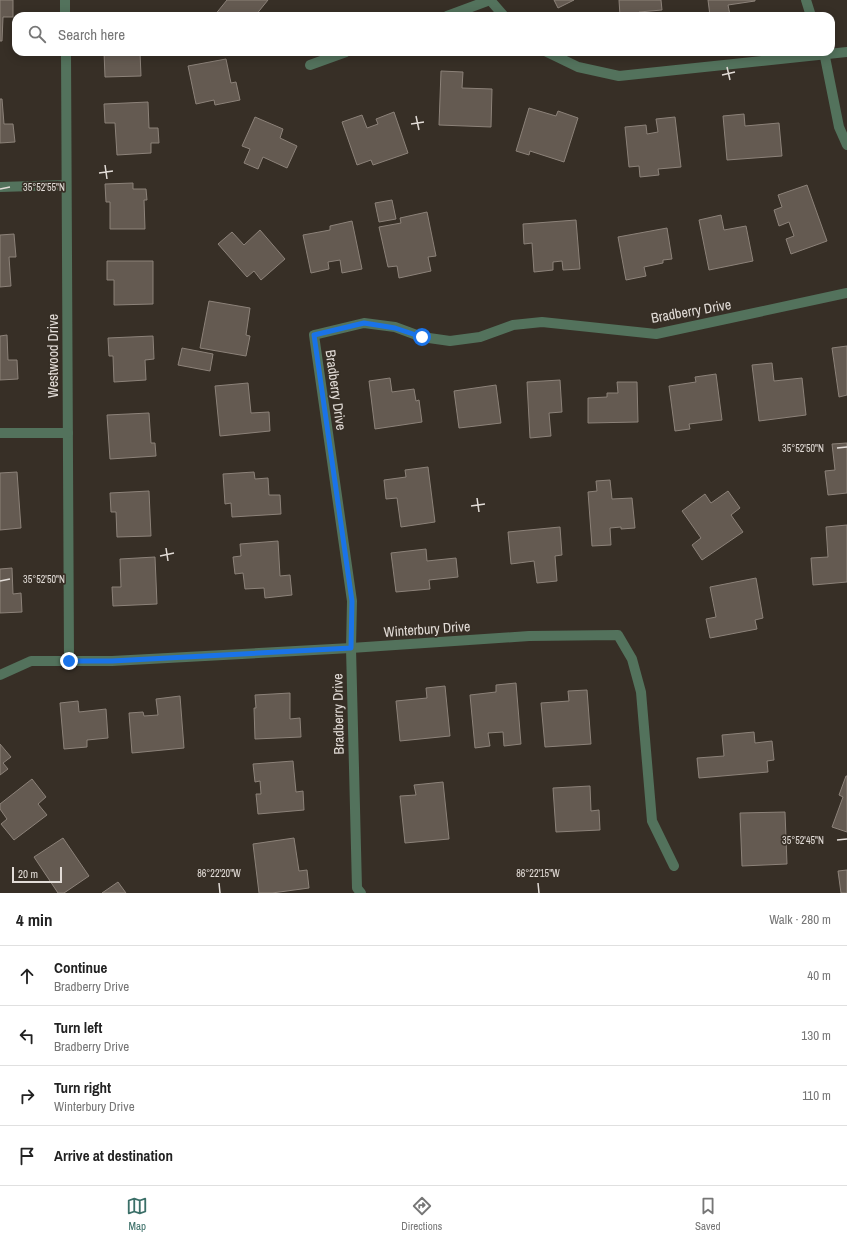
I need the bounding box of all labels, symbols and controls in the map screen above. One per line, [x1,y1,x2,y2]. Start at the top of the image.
search box [12,12,835,56]
icon: search [26,23,48,45]
text: Search here [58,24,125,45]
text: 35°52'55"N [23,181,65,194]
street label: Bradberry Drive [650,295,732,327]
street label: Westwood Drive [44,314,62,398]
route start [413,328,431,346]
street label: Bradberry Drive [321,349,351,431]
text: 35°52'50"N [782,442,824,455]
text: 35°52'50"N [23,573,65,586]
street label: Winterbury Drive [383,617,471,641]
route end [60,652,78,670]
street label: Bradberry Drive [328,673,348,755]
text: 35°52'45"N [782,834,824,847]
scale bar [12,865,62,884]
text: 20 m [18,867,38,881]
text: 86°22'20"W [197,867,241,880]
text: 86°22'15"W [516,867,560,880]
text: 4 min [16,908,52,931]
text: Walk · 280 m [769,911,831,928]
text: Continue [54,957,107,978]
icon: ahead [16,965,38,987]
text: 40 m [807,967,831,984]
text: Bradberry Drive [54,978,129,995]
text: Turn left [54,1017,102,1038]
icon: left [16,1025,38,1047]
text: 130 m [801,1027,831,1044]
text: Bradberry Drive [54,1038,129,1055]
text: Turn right [54,1077,111,1098]
icon: right [16,1085,38,1107]
text: 110 m [802,1087,831,1104]
text: Winterbury Drive [54,1098,135,1115]
icon: arrive [16,1145,38,1167]
text: Arrive at destination [54,1145,173,1166]
tab: Map [126,1195,148,1233]
tab: Directions [401,1195,442,1233]
tab: Saved [695,1195,721,1233]

